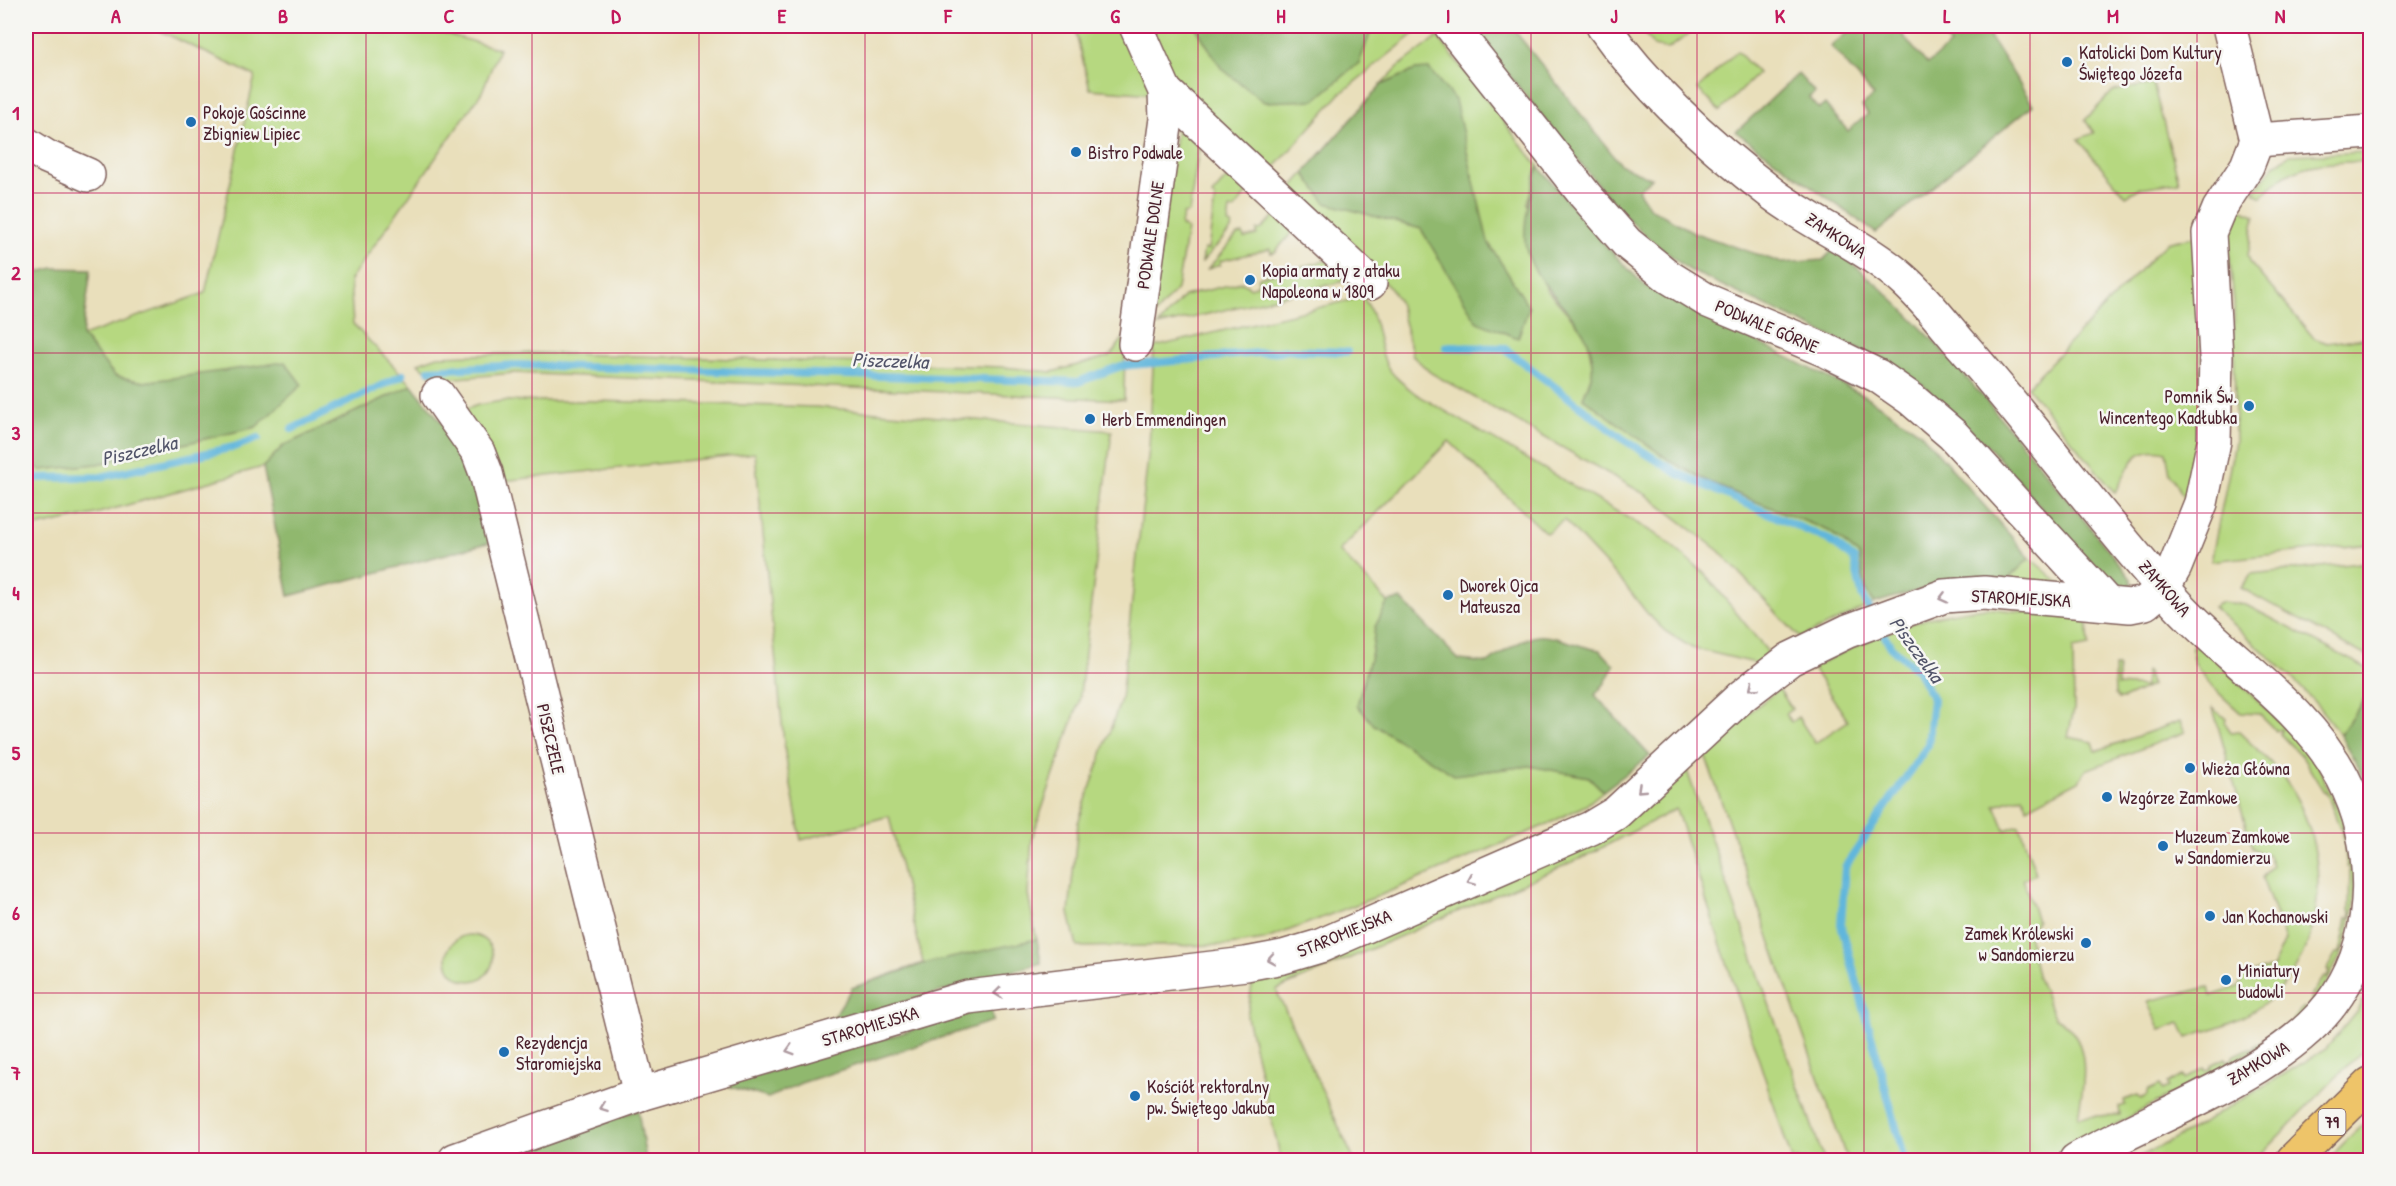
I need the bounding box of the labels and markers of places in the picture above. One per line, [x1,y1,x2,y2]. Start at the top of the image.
place label: Katolicki Dom Kultury Świętego Józefa [2079,40,2222,86]
marker: Katolicki Dom Kultury Świętego Józefa [2060,55,2074,69]
place label: Pokoje Gościnne Zbigniew Lipiec [203,100,306,146]
marker: Pokoje Gościnne Zbigniew Lipiec [184,115,198,129]
place label: Bistro Podwale [1088,140,1183,165]
marker: Bistro Podwale [1069,145,1083,159]
place label: Kopia armaty z ataku Napoleona w 1809 [1262,258,1400,304]
marker: Kopia armaty z ataku Napoleona w 1809 [1243,273,1257,287]
place label: Pomnik Św. Wincentego Kadłubka [2099,384,2237,430]
marker: Pomnik Św. Wincentego Kadłubka [2242,399,2256,413]
place label: Herb Emmendingen [1102,407,1226,432]
marker: Herb Emmendingen [1083,412,1097,426]
place label: Dworek Ojca Mateusza [1460,573,1538,619]
marker: Dworek Ojca Mateusza [1441,588,1455,602]
place label: Wieża Główna [2202,756,2289,781]
marker: Wieża Główna [2183,761,2197,775]
place label: Wzgórze Zamkowe [2119,785,2238,810]
marker: Wzgórze Zamkowe [2100,790,2114,804]
place label: Muzeum Zamkowe w Sandomierzu [2175,824,2290,870]
marker: Muzeum Zamkowe w Sandomierzu [2156,839,2170,853]
place label: Jan Kochanowski [2222,904,2328,929]
marker: Jan Kochanowski [2203,909,2217,923]
place label: Zamek Królewski w Sandomierzu [1964,921,2074,967]
marker: Zamek Królewski w Sandomierzu [2079,936,2093,950]
place label: Miniatury budowli [2238,958,2300,1004]
marker: Miniatury budowli [2219,973,2233,987]
place label: Rezydencja Staromiejska [516,1030,601,1076]
marker: Rezydencja Staromiejska [497,1045,511,1059]
place label: Kościół rektoralny pw. Świętego Jakuba [1147,1074,1274,1120]
marker: Kościół rektoralny pw. Świętego Jakuba [1128,1089,1142,1103]

